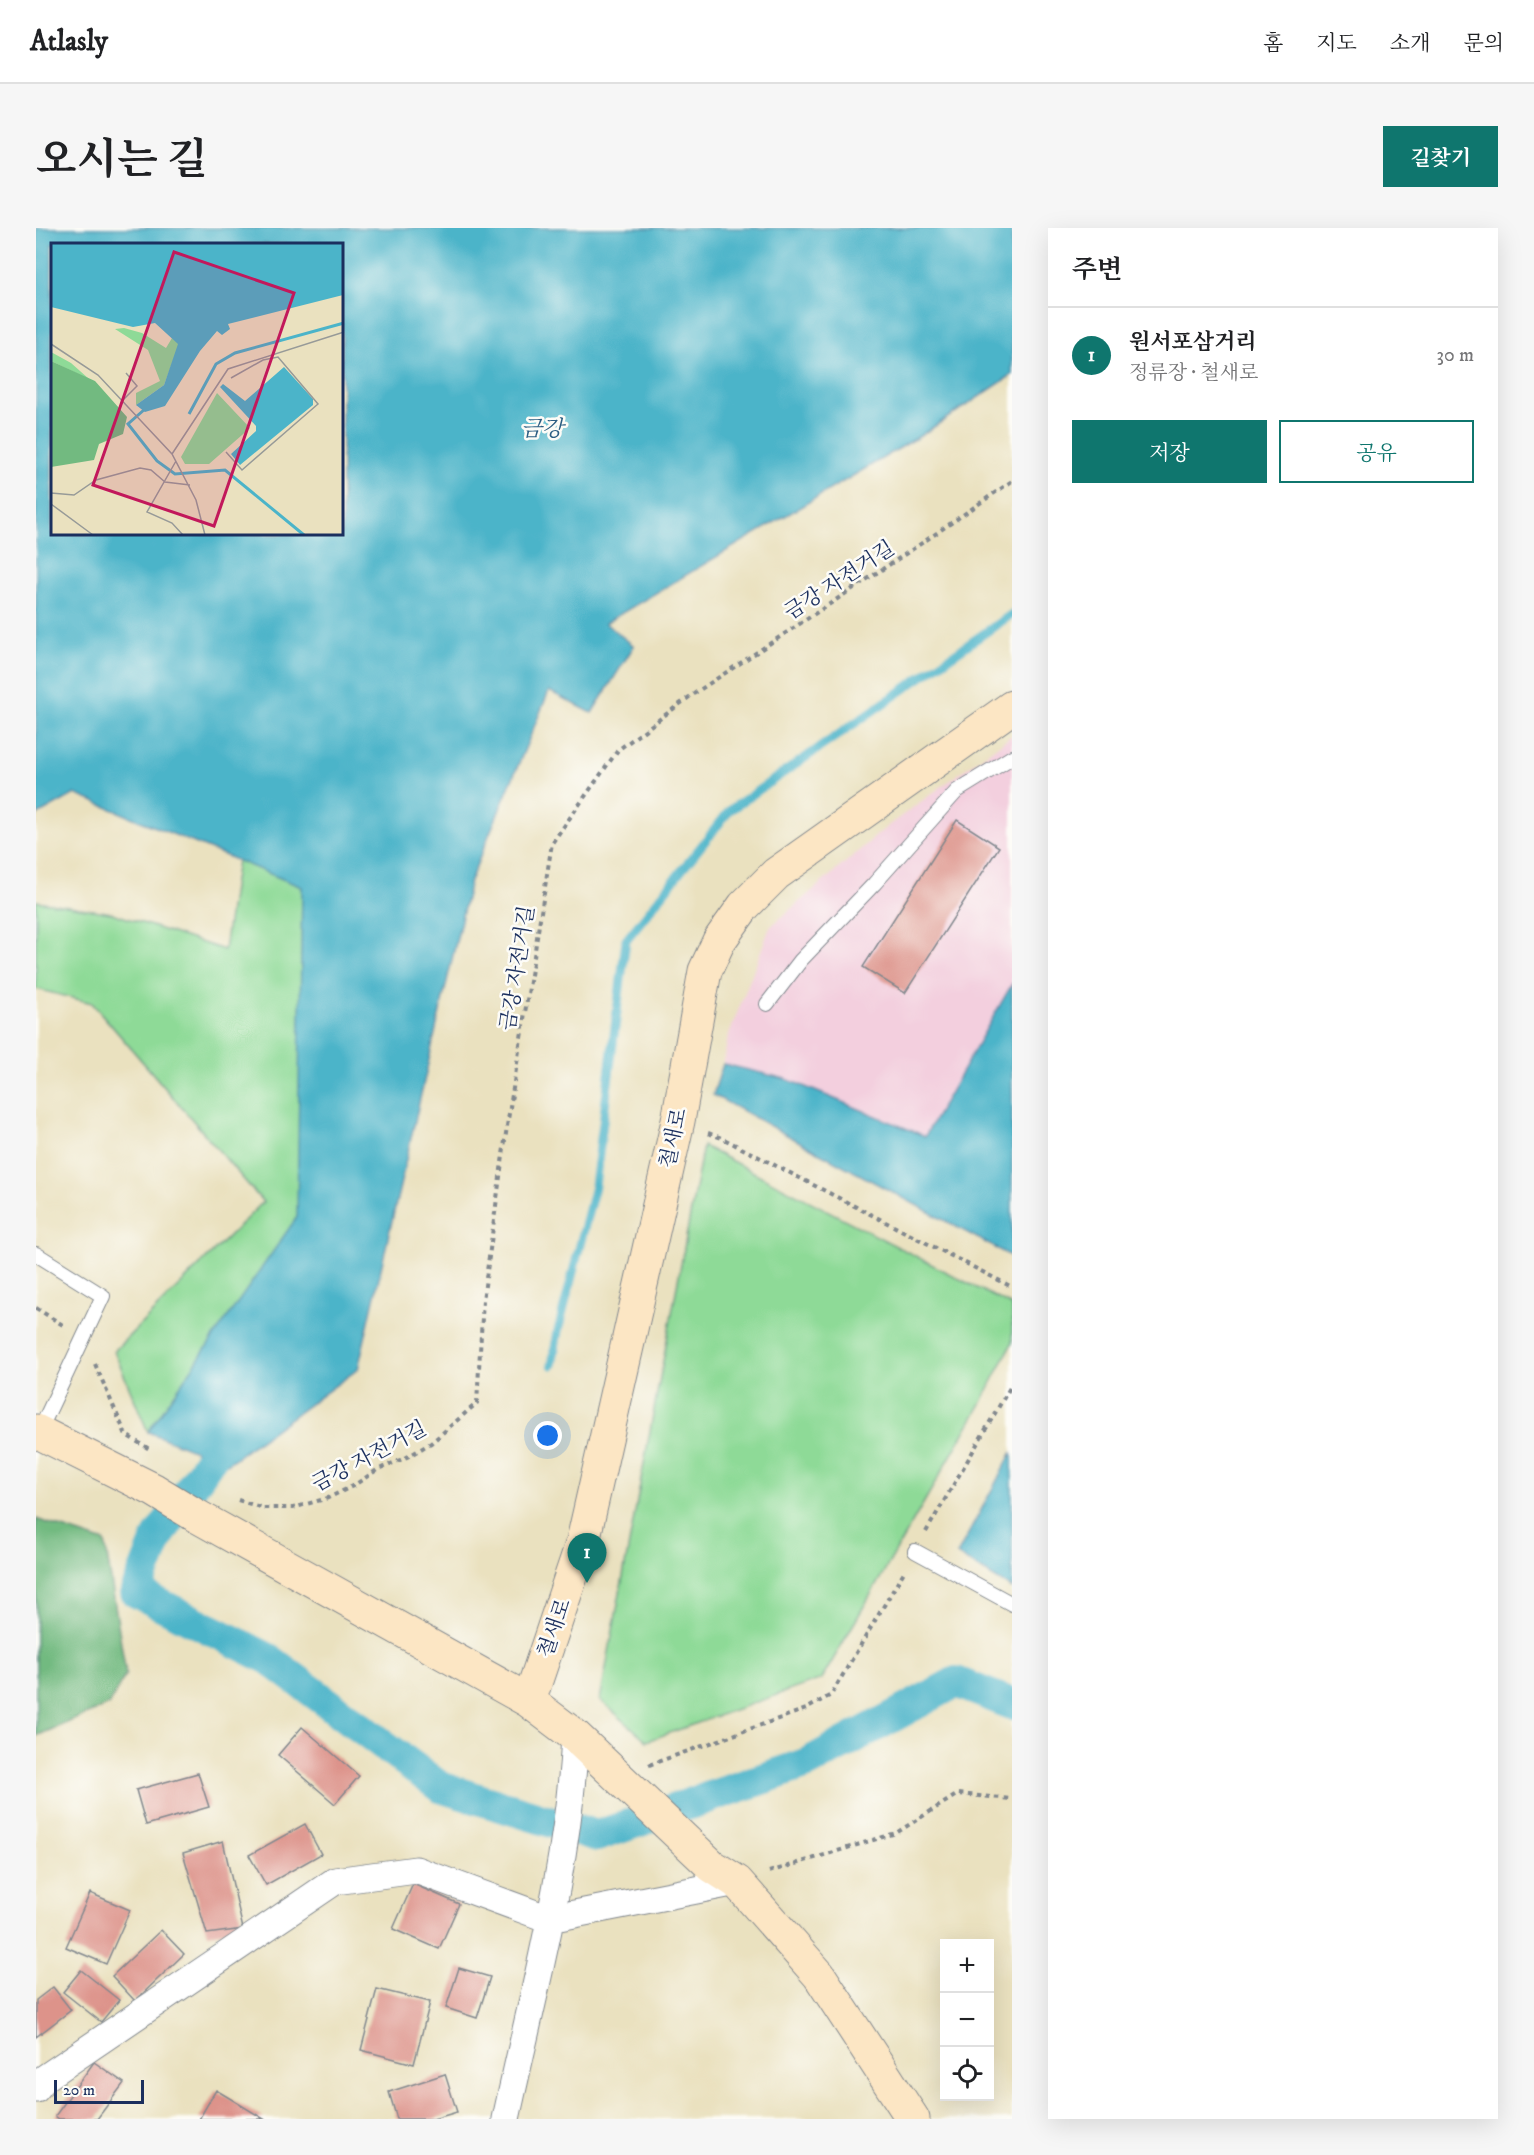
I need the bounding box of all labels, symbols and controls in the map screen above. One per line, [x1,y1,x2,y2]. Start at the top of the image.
text: Atlasly [30,24,108,59]
text: 홈 [1263,31,1283,57]
text: 지도 [1316,31,1357,57]
text: 소개 [1390,31,1430,57]
text: 문의 [1463,31,1504,57]
button: 길찾기 [1383,126,1498,187]
text: 오시는 길 [36,135,207,187]
inset map [51,243,344,536]
text: 주변 [1072,254,1122,287]
text: 원서포삼거리 [1129,329,1257,356]
text: 1 [1088,343,1095,368]
text: 30 m [1436,343,1474,368]
text: 정류장 · 철새로 [1129,361,1258,386]
water label: 금강 [521,416,567,443]
button: 저장 [1072,420,1267,483]
button: 공유 [1279,420,1474,483]
street label: 금강 자전거길 [780,536,900,626]
street label: 금강 자전거길 [495,904,541,1033]
street label: 철새로 [655,1106,693,1171]
street label: 금강 자전거길 [308,1416,431,1498]
your location [533,1421,562,1450]
pin: 1 [568,1534,606,1583]
street label: 철새로 [533,1595,577,1661]
map controls [940,1939,994,2101]
button: + [940,1939,994,1993]
button: − [940,1993,994,2047]
button: locate [940,2047,994,2101]
scale bar [54,2077,144,2104]
text: 20 m [63,2080,95,2100]

